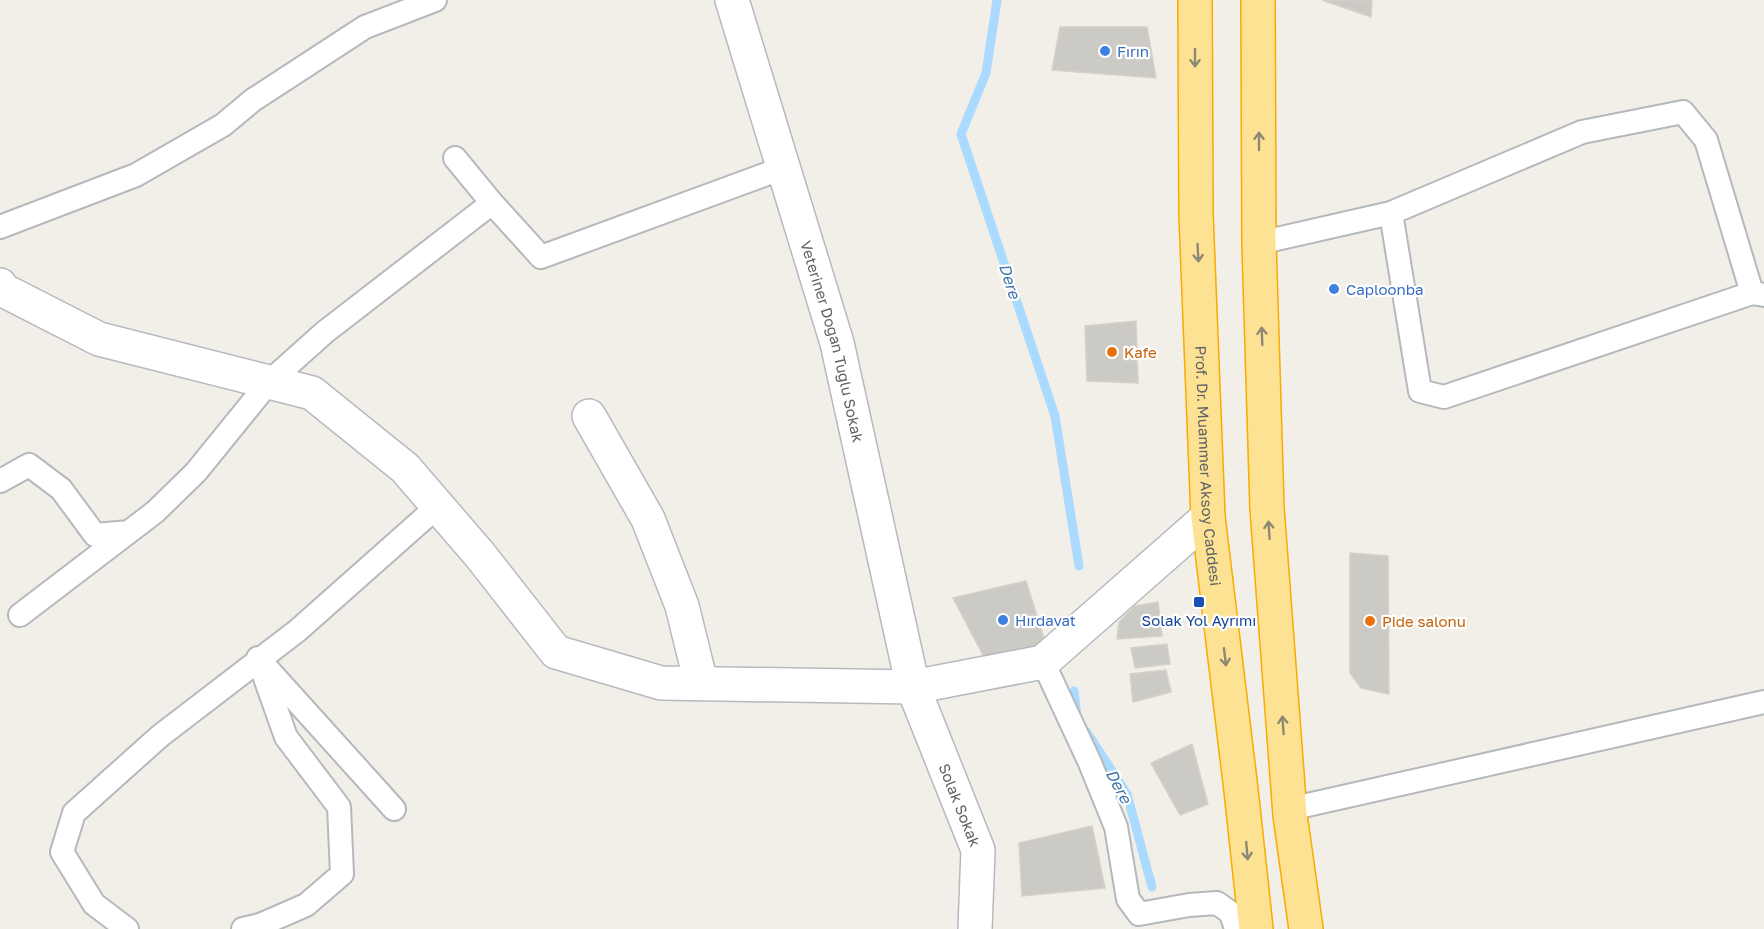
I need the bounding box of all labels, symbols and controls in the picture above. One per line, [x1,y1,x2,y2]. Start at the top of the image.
place label: Fırın [1117,42,1149,60]
marker: Fırın [1098,44,1112,58]
one-way arrow [1189,48,1201,68]
one-way arrow [1253,131,1265,151]
street label: Veteriner Doğan Tuğlu Sokak [797,238,868,444]
one-way arrow [1192,243,1203,263]
water label: Dere [995,261,1026,303]
place label: Caploonba [1346,280,1423,298]
marker: Caploonba [1327,282,1341,296]
one-way arrow [1256,326,1268,346]
place label: Kafe [1124,343,1157,361]
marker: Kafe [1105,345,1119,359]
street label: Prof. Dr. Muammer Aksoy Caddesi [1192,345,1225,587]
one-way arrow [1263,521,1274,541]
marker: Solak Yol Ayrımı [1192,595,1206,609]
place label: Hırdavat [1015,611,1076,629]
place label: Solak Yol Ayrımı [1142,611,1256,629]
place label: Pide salonu [1382,612,1466,630]
marker: Hırdavat [996,613,1010,627]
marker: Pide salonu [1363,614,1377,628]
one-way arrow [1220,647,1231,667]
one-way arrow [1277,715,1288,735]
street label: Solak Sokak [935,761,985,850]
water label: Dere [1102,765,1137,808]
one-way arrow [1242,840,1253,860]

